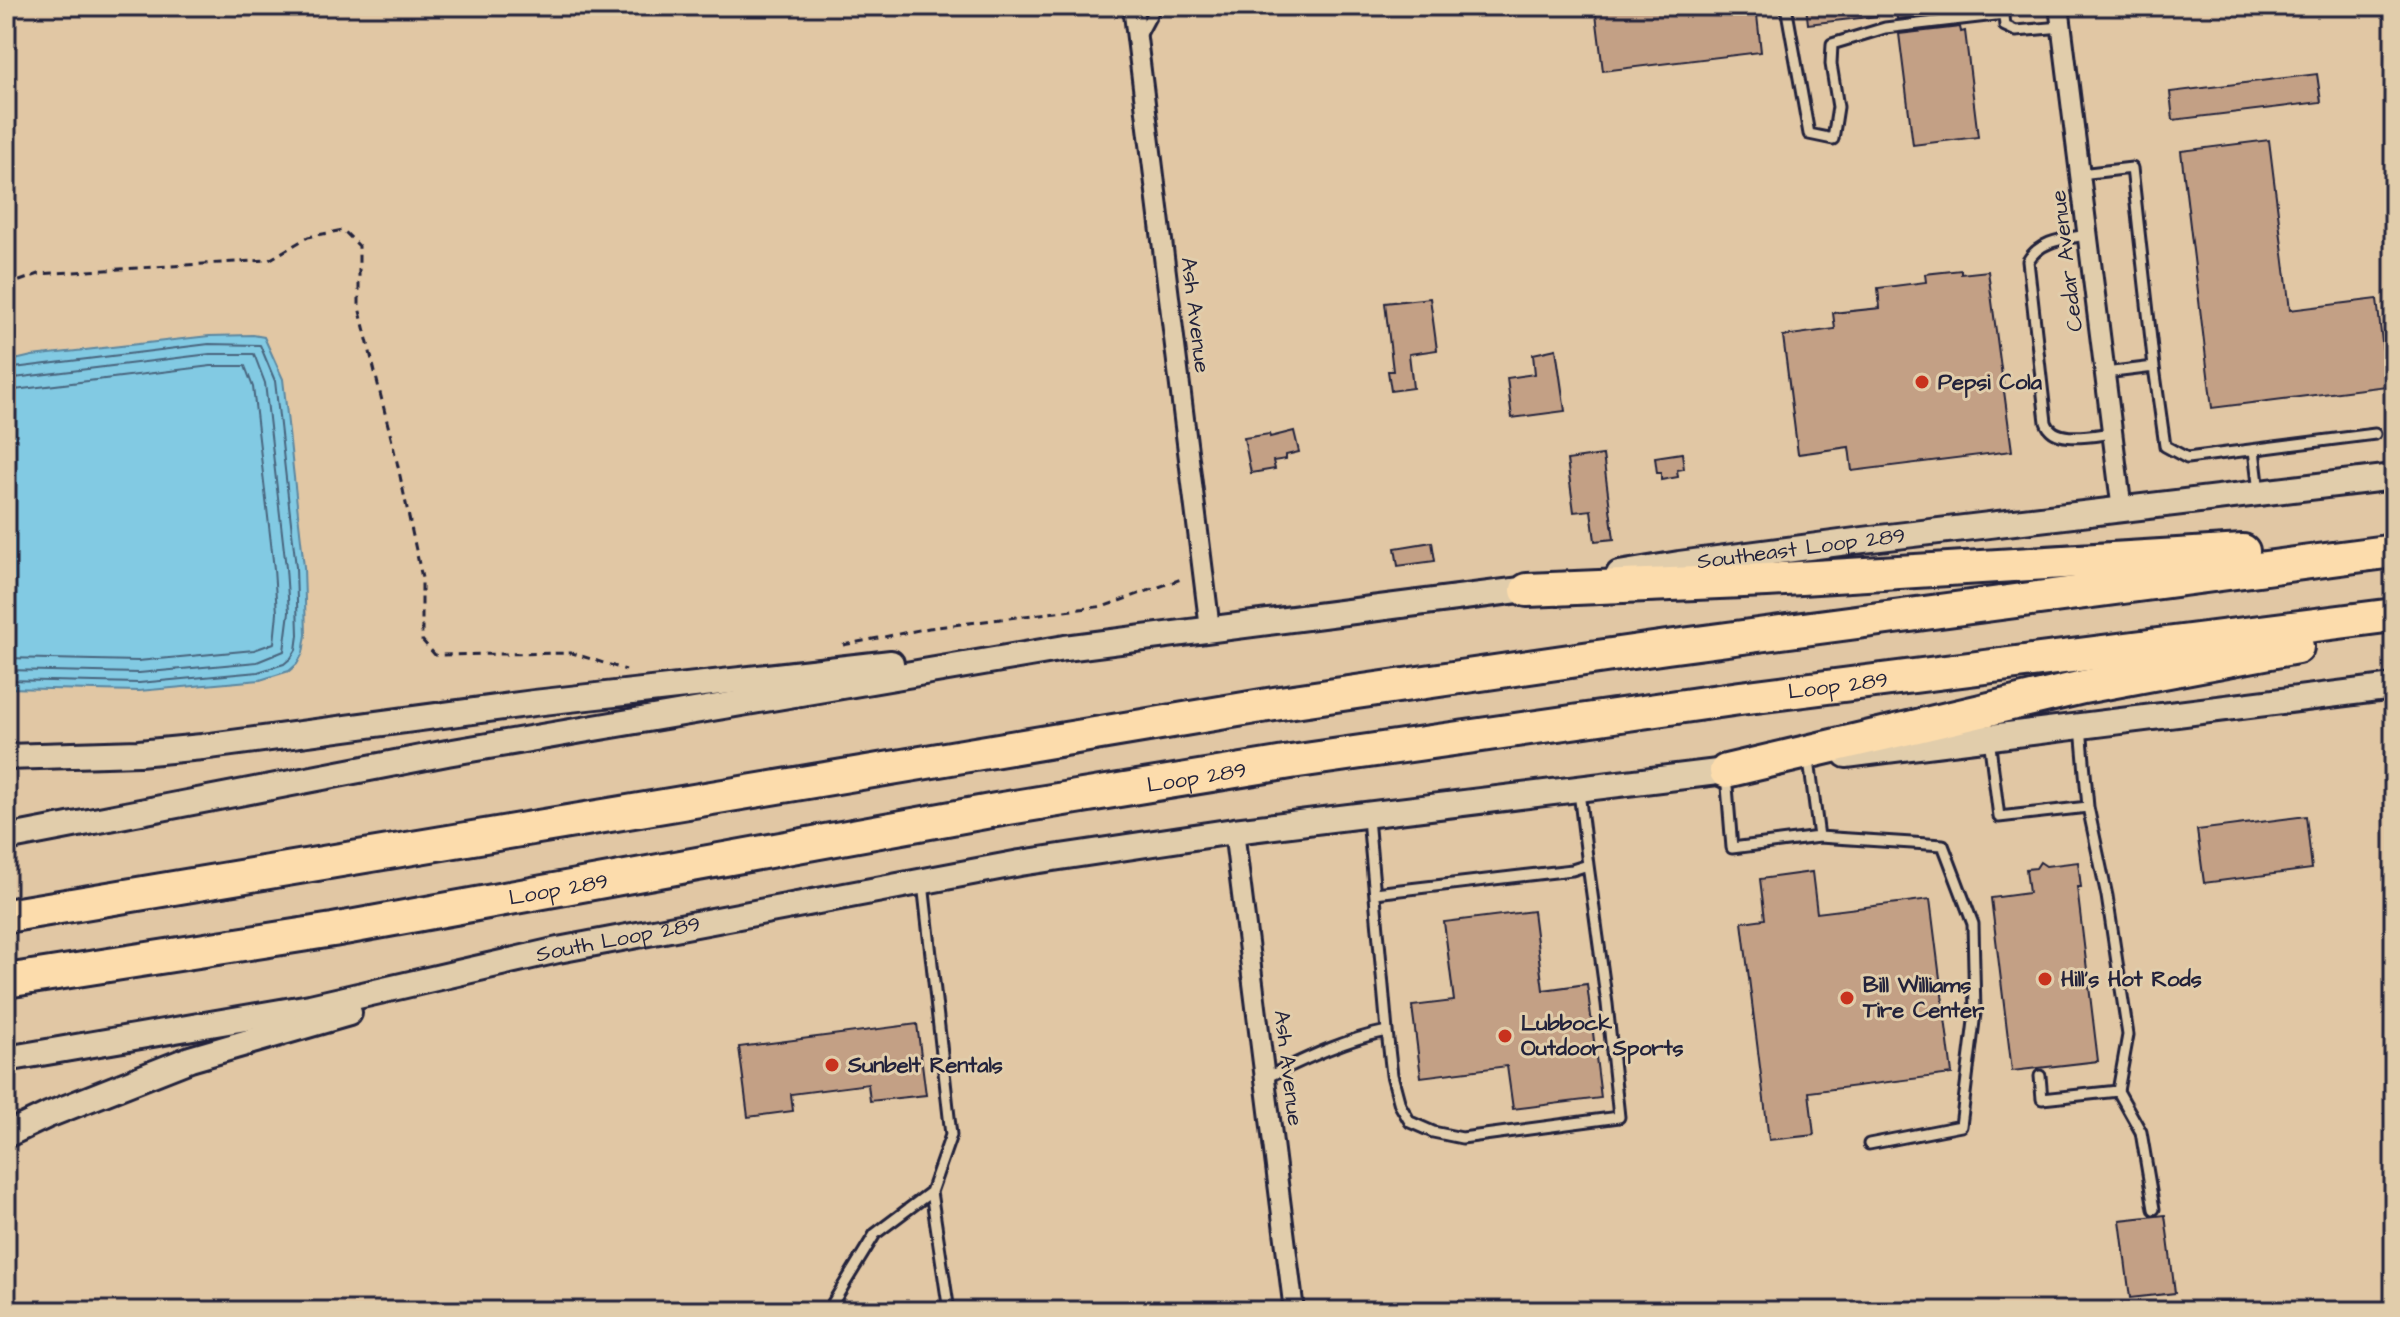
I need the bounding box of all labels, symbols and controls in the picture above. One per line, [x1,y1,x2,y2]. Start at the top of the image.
street label: Cedar Avenue [2043,188,2091,334]
street label: Ash Avenue [1173,255,1217,375]
place label: Pepsi Cola [1938,367,2043,398]
marker: Pepsi Cola [1913,373,1931,391]
street label: Southeast Loop 289 [1695,520,1907,577]
street label: Loop 289 [1786,664,1890,707]
street label: Loop 289 [1145,754,1249,801]
street label: Loop 289 [506,865,611,913]
street label: South Loop 289 [533,908,703,970]
place label: Hill's Hot Rods [2061,964,2202,995]
place label: Bill Williams Tire Center [1862,970,1985,1026]
marker: Hill's Hot Rods [2036,970,2054,988]
marker: Bill Williams Tire Center [1838,989,1856,1007]
street label: Ash Avenue [1266,1008,1310,1128]
place label: Lubbock Outdoor Sports [1521,1008,1684,1064]
marker: Lubbock Outdoor Sports [1496,1027,1514,1045]
place label: Sunbelt Rentals [847,1050,1003,1081]
marker: Sunbelt Rentals [823,1056,841,1074]

